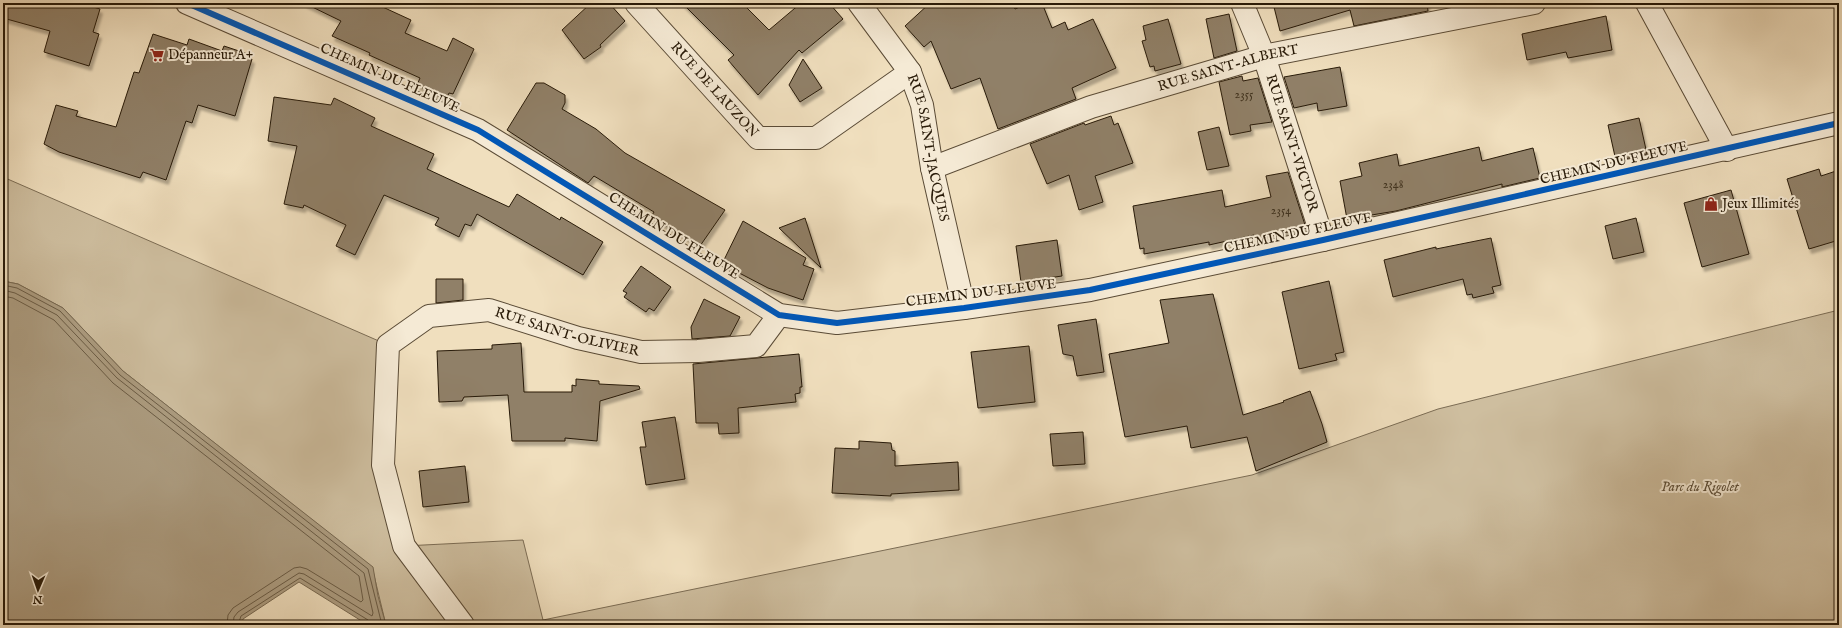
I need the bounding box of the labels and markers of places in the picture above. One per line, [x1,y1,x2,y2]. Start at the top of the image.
place label: Dépanneur A+ [168,46,254,64]
supermarket icon: Dépanneur A+ [149,47,165,63]
place label: Jeux Illimités [1720,195,1799,213]
shop icon: Jeux Illimités [1703,196,1719,212]

